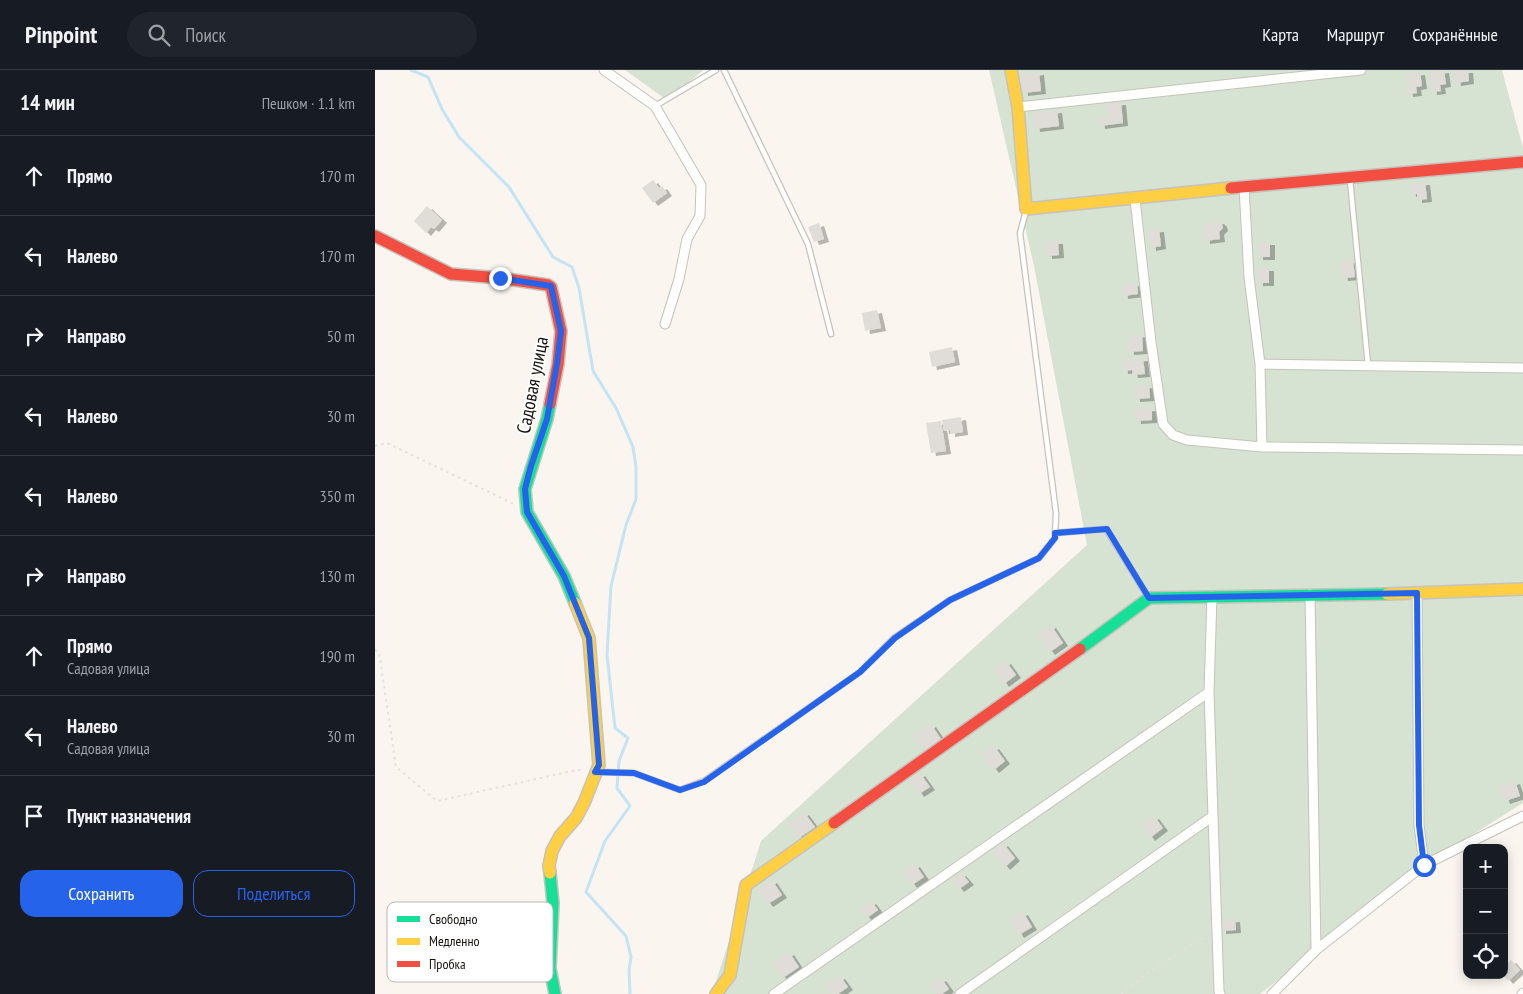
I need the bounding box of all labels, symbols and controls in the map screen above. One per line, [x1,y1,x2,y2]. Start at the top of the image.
search box [127,12,477,57]
text: Pinpoint [25,19,97,50]
icon: search [145,21,173,49]
text: Поиск [185,23,226,47]
text: Карта [1262,23,1299,46]
text: Маршрут [1327,23,1384,46]
text: Сохранённые [1412,23,1498,46]
text: 14 мин [20,89,75,116]
text: Пешком · 1.1 km [262,93,355,113]
icon: ahead [20,162,48,190]
text: Прямо [67,164,112,188]
text: 170 m [320,166,355,186]
icon: left [20,242,48,270]
text: Налево [67,244,118,268]
text: 170 m [320,246,355,266]
route end [489,267,512,290]
icon: right [20,322,48,350]
text: Направо [67,324,126,348]
text: 50 m [327,326,355,346]
street label: Садовая улица [511,334,553,436]
icon: left [20,402,48,430]
text: Налево [67,404,118,428]
text: 30 m [327,406,355,426]
icon: left [20,482,48,510]
text: Налево [67,484,118,508]
text: 350 m [320,486,355,506]
icon: right [20,562,48,590]
text: Направо [67,564,126,588]
text: 130 m [320,566,355,586]
text: Прямо [67,634,112,658]
icon: ahead [20,642,48,670]
text: 190 m [320,646,355,666]
text: Садовая улица [67,658,150,678]
text: Налево [67,714,118,738]
icon: left [20,722,48,750]
text: 30 m [327,726,355,746]
text: Садовая улица [67,738,150,758]
icon: arrive [20,802,48,830]
text: Пункт назначения [67,804,191,828]
map controls [1463,844,1508,979]
button: + [1463,844,1508,889]
route start [1413,854,1436,877]
button: Сохранить [20,870,183,917]
button: Поделиться [193,870,355,917]
button: − [1463,889,1508,934]
legend [387,902,553,982]
text: Свободно [429,910,477,928]
text: Медленно [429,932,480,950]
button: locate [1463,934,1508,979]
text: Пробка [429,955,466,973]

